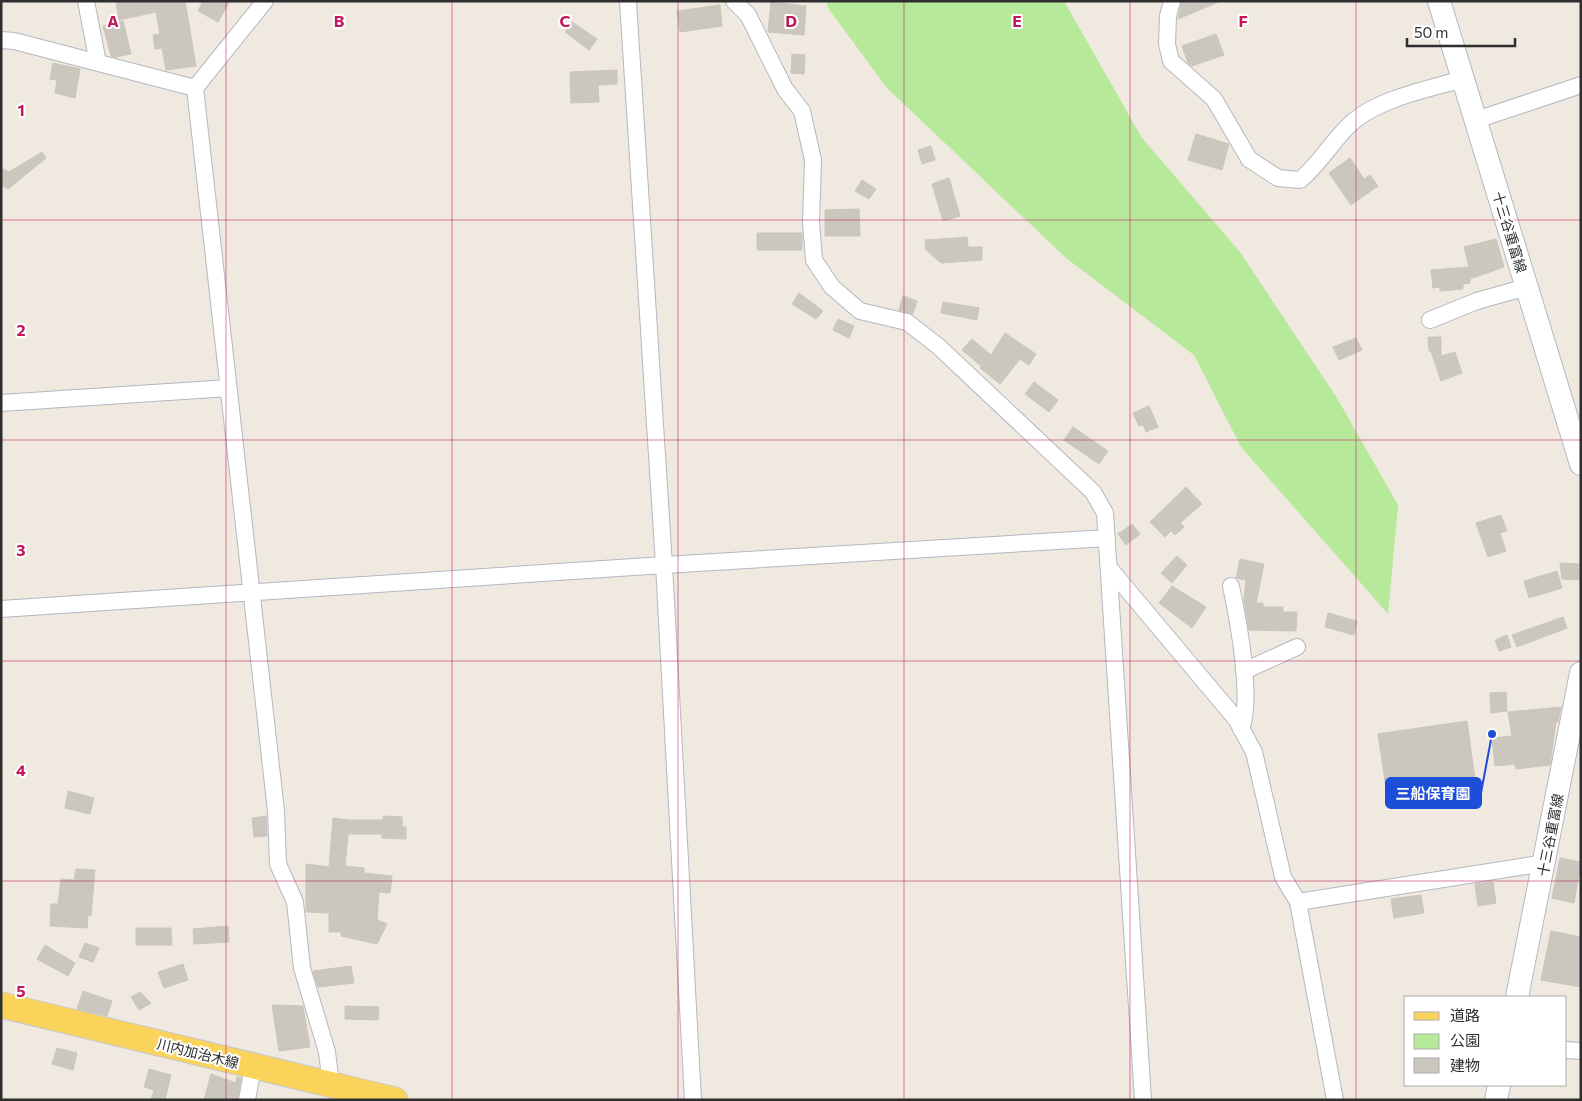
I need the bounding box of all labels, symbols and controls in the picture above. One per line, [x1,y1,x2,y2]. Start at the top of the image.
text: A [107,11,119,30]
text: B [334,11,345,30]
text: C [560,11,571,30]
text: D [785,11,797,30]
text: E [1012,11,1022,30]
text: F [1238,11,1248,30]
scale bar [1407,15,1514,47]
text: 50 m [1414,23,1448,41]
text: 1 [17,100,25,119]
street label: 十三谷重富線 [1490,189,1530,275]
text: 2 [16,320,26,339]
text: 3 [16,540,26,559]
text: 4 [16,760,26,779]
callout: 三船保育園 [1386,778,1481,808]
text: 三船保育園 [1395,784,1471,802]
street label: 十三谷重富線 [1534,792,1566,878]
text: 5 [16,981,26,1000]
legend [1404,996,1567,1086]
text: 道路 [1450,1006,1480,1024]
text: 公園 [1450,1031,1480,1049]
street label: 川内加治木線 [155,1035,241,1071]
text: 建物 [1450,1056,1480,1074]

